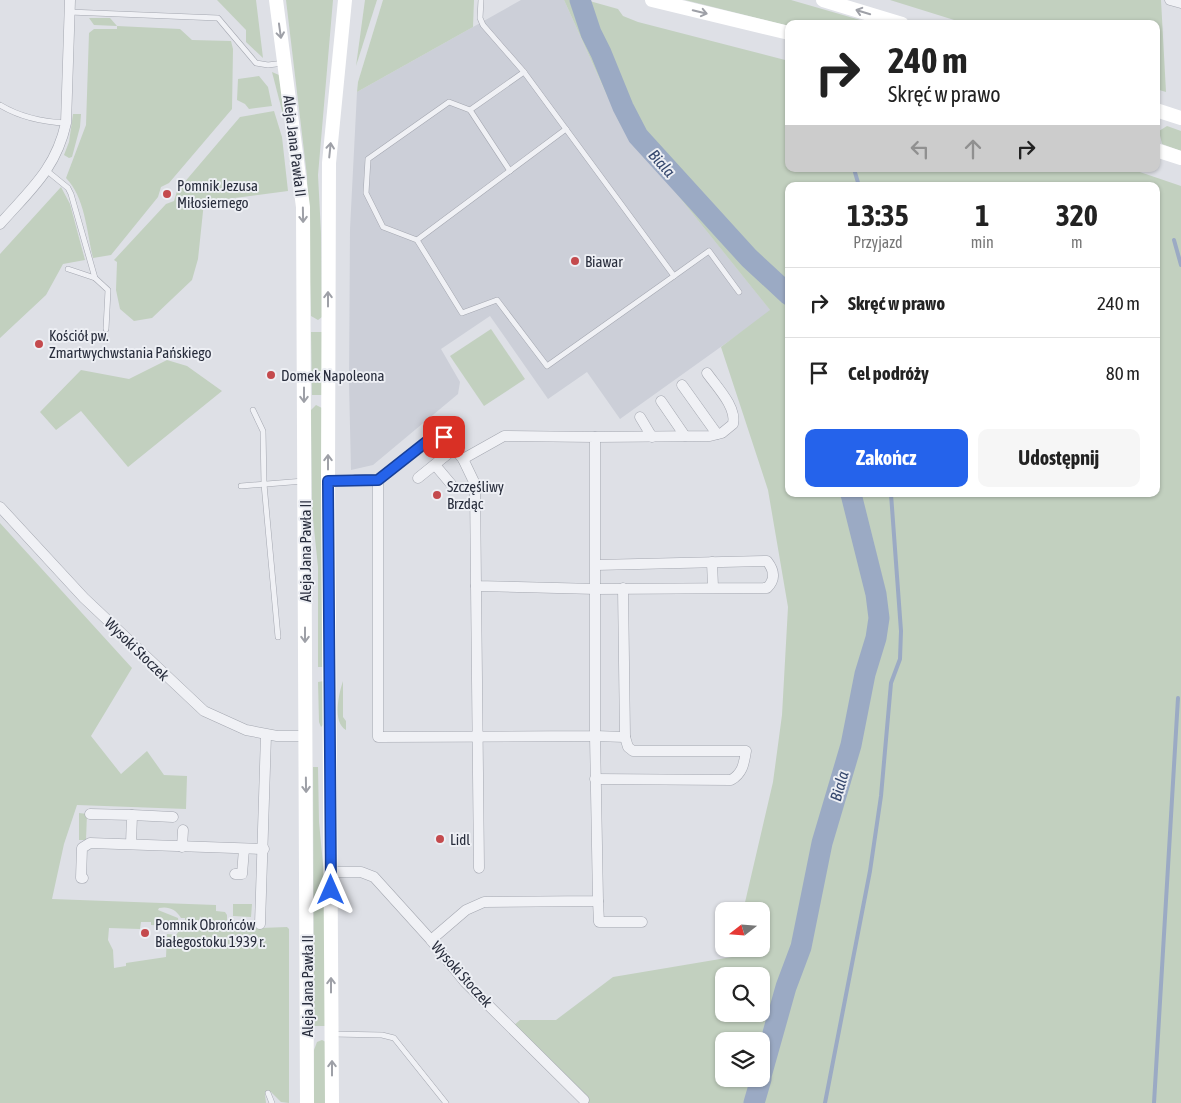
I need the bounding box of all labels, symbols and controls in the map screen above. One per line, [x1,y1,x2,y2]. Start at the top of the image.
one-way arrow [855,6,871,16]
one-way arrow [691,8,707,17]
one-way arrow [275,23,285,39]
icon: right [805,40,870,105]
text: 240 m [888,40,967,80]
text: Skręć w prawo [888,81,1001,107]
street label: Aleja Jana Pawła II [280,94,310,198]
icon: left [906,135,934,163]
icon: ahead [959,135,987,163]
icon: right [1012,135,1040,163]
one-way arrow [325,143,335,159]
water label: Biala [645,146,679,181]
place label: Pomnik Jezusa Miłosiernego [177,177,258,211]
marker: Pomnik Jezusa Miłosiernego [161,188,173,200]
text: 13:35 [847,198,909,232]
text: 1 [975,198,989,232]
text: 320 [1056,198,1098,232]
one-way arrow [298,206,308,223]
text: Przyjazd [853,233,902,251]
text: min [971,233,994,251]
text: m [1071,233,1083,251]
place label: Biawar [585,253,623,270]
marker: Biawar [569,255,581,267]
icon: right [805,289,833,317]
one-way arrow [323,291,333,308]
text: Skręć w prawo [848,292,945,314]
text: 240 m [1097,292,1140,314]
place label: Kościół pw. Zmartwychwstania Pańskiego [49,327,211,361]
marker: Kościół pw. Zmartwychwstania Pańskiego [33,338,45,350]
icon: arrive [805,359,833,387]
text: Cel podróży [848,362,929,384]
text: 80 m [1106,362,1140,384]
place label: Domek Napoleona [281,367,385,384]
marker: Domek Napoleona [265,369,277,381]
one-way arrow [299,386,309,403]
pin [423,416,465,458]
icon: arrive [430,423,458,451]
button: Zakończ [805,429,968,487]
button: Udostępnij [978,429,1140,487]
one-way arrow [323,454,333,470]
place label: Szczęśliwy Brzdąc [447,478,504,512]
marker: Szczęśliwy Brzdąc [431,489,443,501]
street label: Aleja Jana Pawła II [297,500,314,602]
street label: Wysoki Stoczek [101,614,173,684]
one-way arrow [301,626,310,642]
water label: Biala [826,768,852,803]
one-way arrow [301,776,311,793]
place label: Lidl [450,831,470,848]
marker: Lidl [434,833,446,845]
position arrow [304,863,356,915]
north arrow [715,902,770,958]
map controls [715,902,770,1087]
place label: Pomnik Obrońców Białegostoku 1939 r. [155,916,266,950]
marker: Pomnik Obrońców Białegostoku 1939 r. [139,927,151,939]
street label: Aleja Jana Pawła II [299,935,316,1037]
street label: Wysoki Stoczek [428,938,496,1011]
button: search [715,967,770,1022]
one-way arrow [326,977,336,994]
button: layers [715,1032,770,1087]
one-way arrow [327,1061,337,1077]

